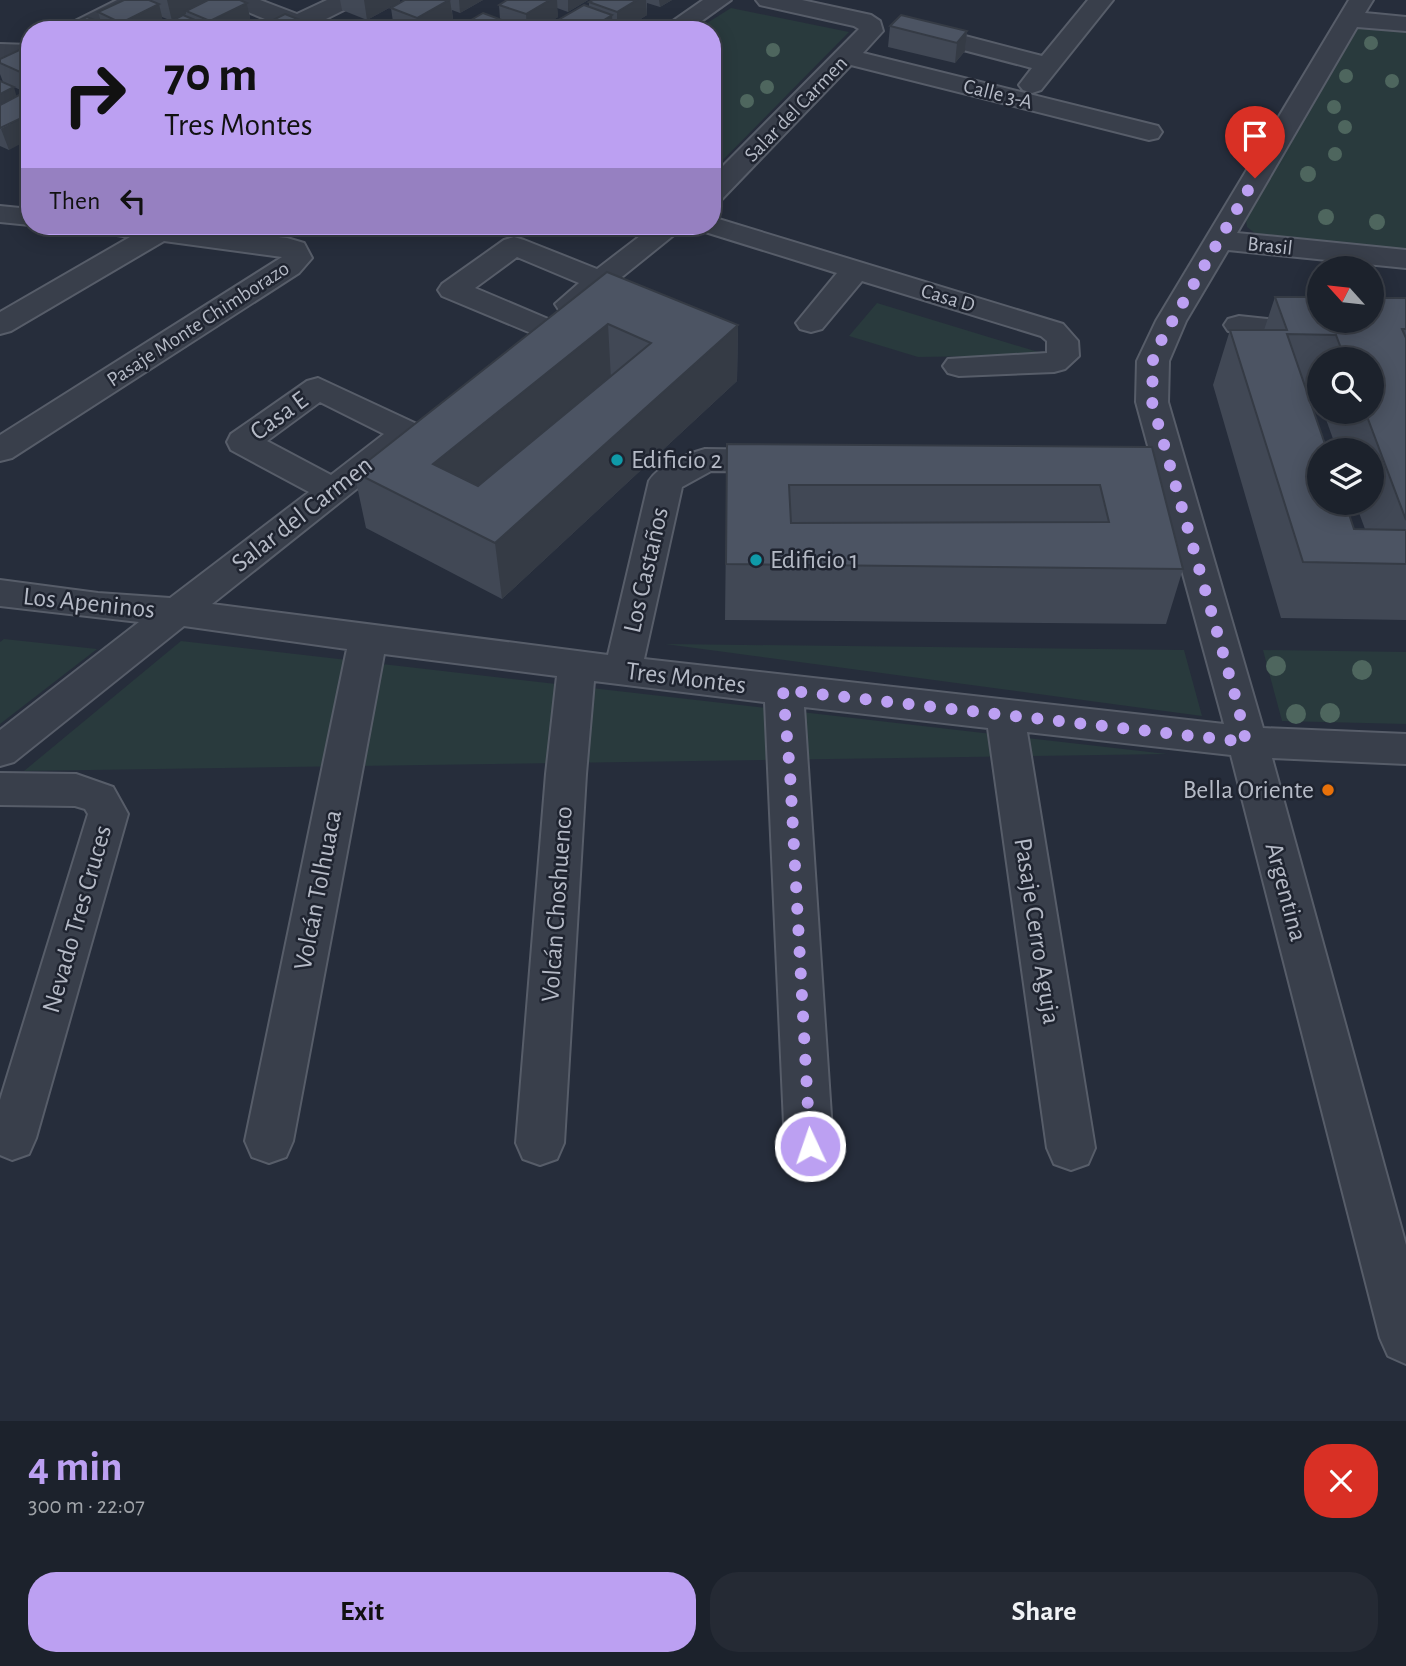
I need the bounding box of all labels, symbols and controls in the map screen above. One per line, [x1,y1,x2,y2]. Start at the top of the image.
icon: right [49,49,140,140]
text: 70 m [164,51,258,100]
street label: Salar del Carmen [741,52,851,166]
street label: Calle 3-A [961,75,1035,113]
pin [1225,106,1285,178]
text: Tres Montes [164,109,313,141]
icon: arrive [1236,117,1274,155]
icon: left [114,182,152,220]
text: Then [49,188,100,214]
street label: Brasil [1246,233,1294,259]
north arrow [1307,256,1384,332]
map controls [1307,256,1384,515]
street label: Pasaje Monte Chimborazo [103,257,293,391]
street label: Casa D [919,280,977,316]
button: search [1307,347,1384,424]
street label: Casa E [245,387,313,445]
button: layers [1307,438,1384,515]
place label: Edificio 2 [631,447,722,473]
street label: Salar del Carmen [227,451,377,577]
marker: Edificio 2 [609,452,625,468]
street label: Los Castaños [619,505,673,635]
place label: Edificio 1 [770,547,858,573]
marker: Edificio 1 [748,552,764,568]
street label: Los Apeninos [22,583,156,623]
street label: Tres Montes [624,658,748,698]
place label: Bella Oriente [1183,777,1314,803]
marker: Bella Oriente [1320,782,1336,798]
street label: Volcán Choshuenco [537,805,577,1003]
street label: Volcán Tolhuaca [290,808,346,972]
street label: Nevado Tres Cruces [38,822,116,1016]
street label: Pasaje Cerro Aguja [1009,836,1065,1026]
street label: Argentina [1260,840,1312,944]
position arrow [773,1109,847,1183]
button: close [1304,1444,1378,1518]
text: 4 min [28,1446,123,1488]
text: 300 m · 22:07 [28,1495,145,1518]
button: Exit [28,1572,696,1652]
button: Share [710,1572,1378,1652]

